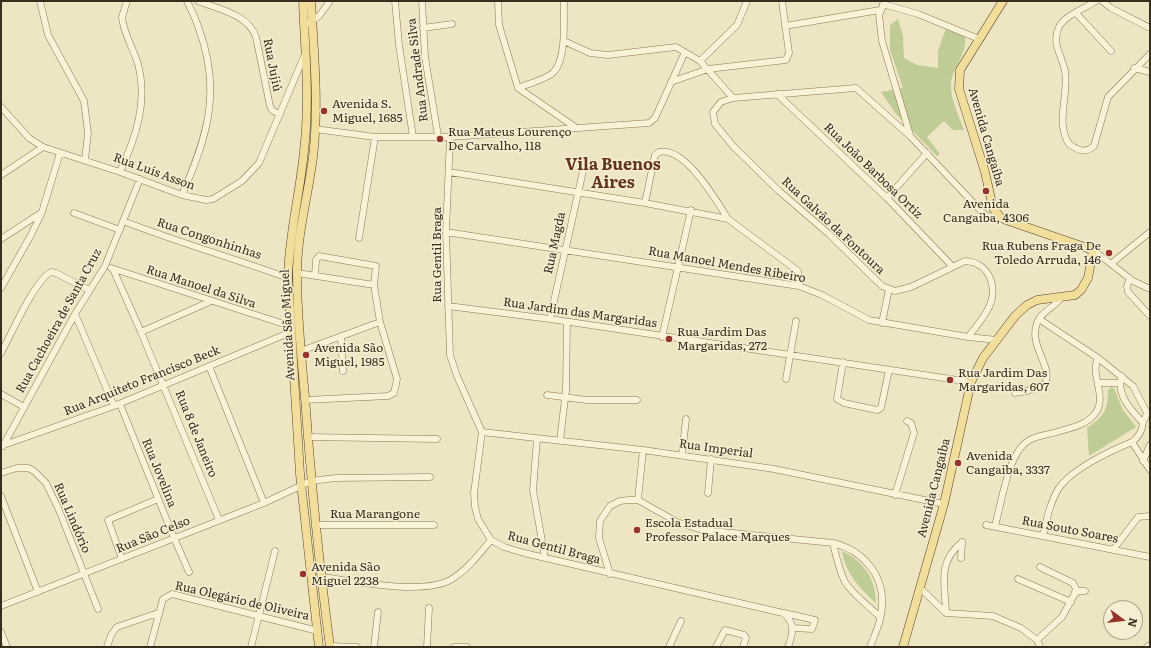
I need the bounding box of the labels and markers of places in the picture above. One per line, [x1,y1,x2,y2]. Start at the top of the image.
place label: Avenida S. Miguel, 1685 [332,97,403,125]
marker: Avenida S. Miguel, 1685 [319,106,329,116]
place label: Rua Mateus Lourenço De Carvalho, 118 [448,125,572,153]
marker: Rua Mateus Lourenço De Carvalho, 118 [435,134,445,144]
marker: Avenida Cangaiba, 4306 [981,186,991,196]
place label: Avenida Cangaiba, 4306 [943,197,1029,225]
place label: Rua Rubens Fraga De Toledo Arruda, 146 [982,239,1101,267]
marker: Rua Rubens Fraga De Toledo Arruda, 146 [1104,248,1114,258]
place label: Rua Jardim Das Margaridas, 272 [677,325,767,353]
marker: Rua Jardim Das Margaridas, 272 [664,334,674,344]
place label: Avenida São Miguel, 1985 [314,341,384,369]
marker: Avenida São Miguel, 1985 [301,350,311,360]
place label: Rua Jardim Das Margaridas, 607 [958,366,1049,394]
marker: Rua Jardim Das Margaridas, 607 [945,375,955,385]
place label: Avenida Cangaiba, 3337 [966,449,1050,477]
marker: Avenida Cangaiba, 3337 [953,458,963,468]
place label: Escola Estadual Professor Palace Marques [645,516,790,544]
marker: Escola Estadual Professor Palace Marques [632,525,642,535]
place label: Avenida São Miguel 2238 [311,560,380,588]
marker: Avenida São Miguel 2238 [298,569,308,579]

